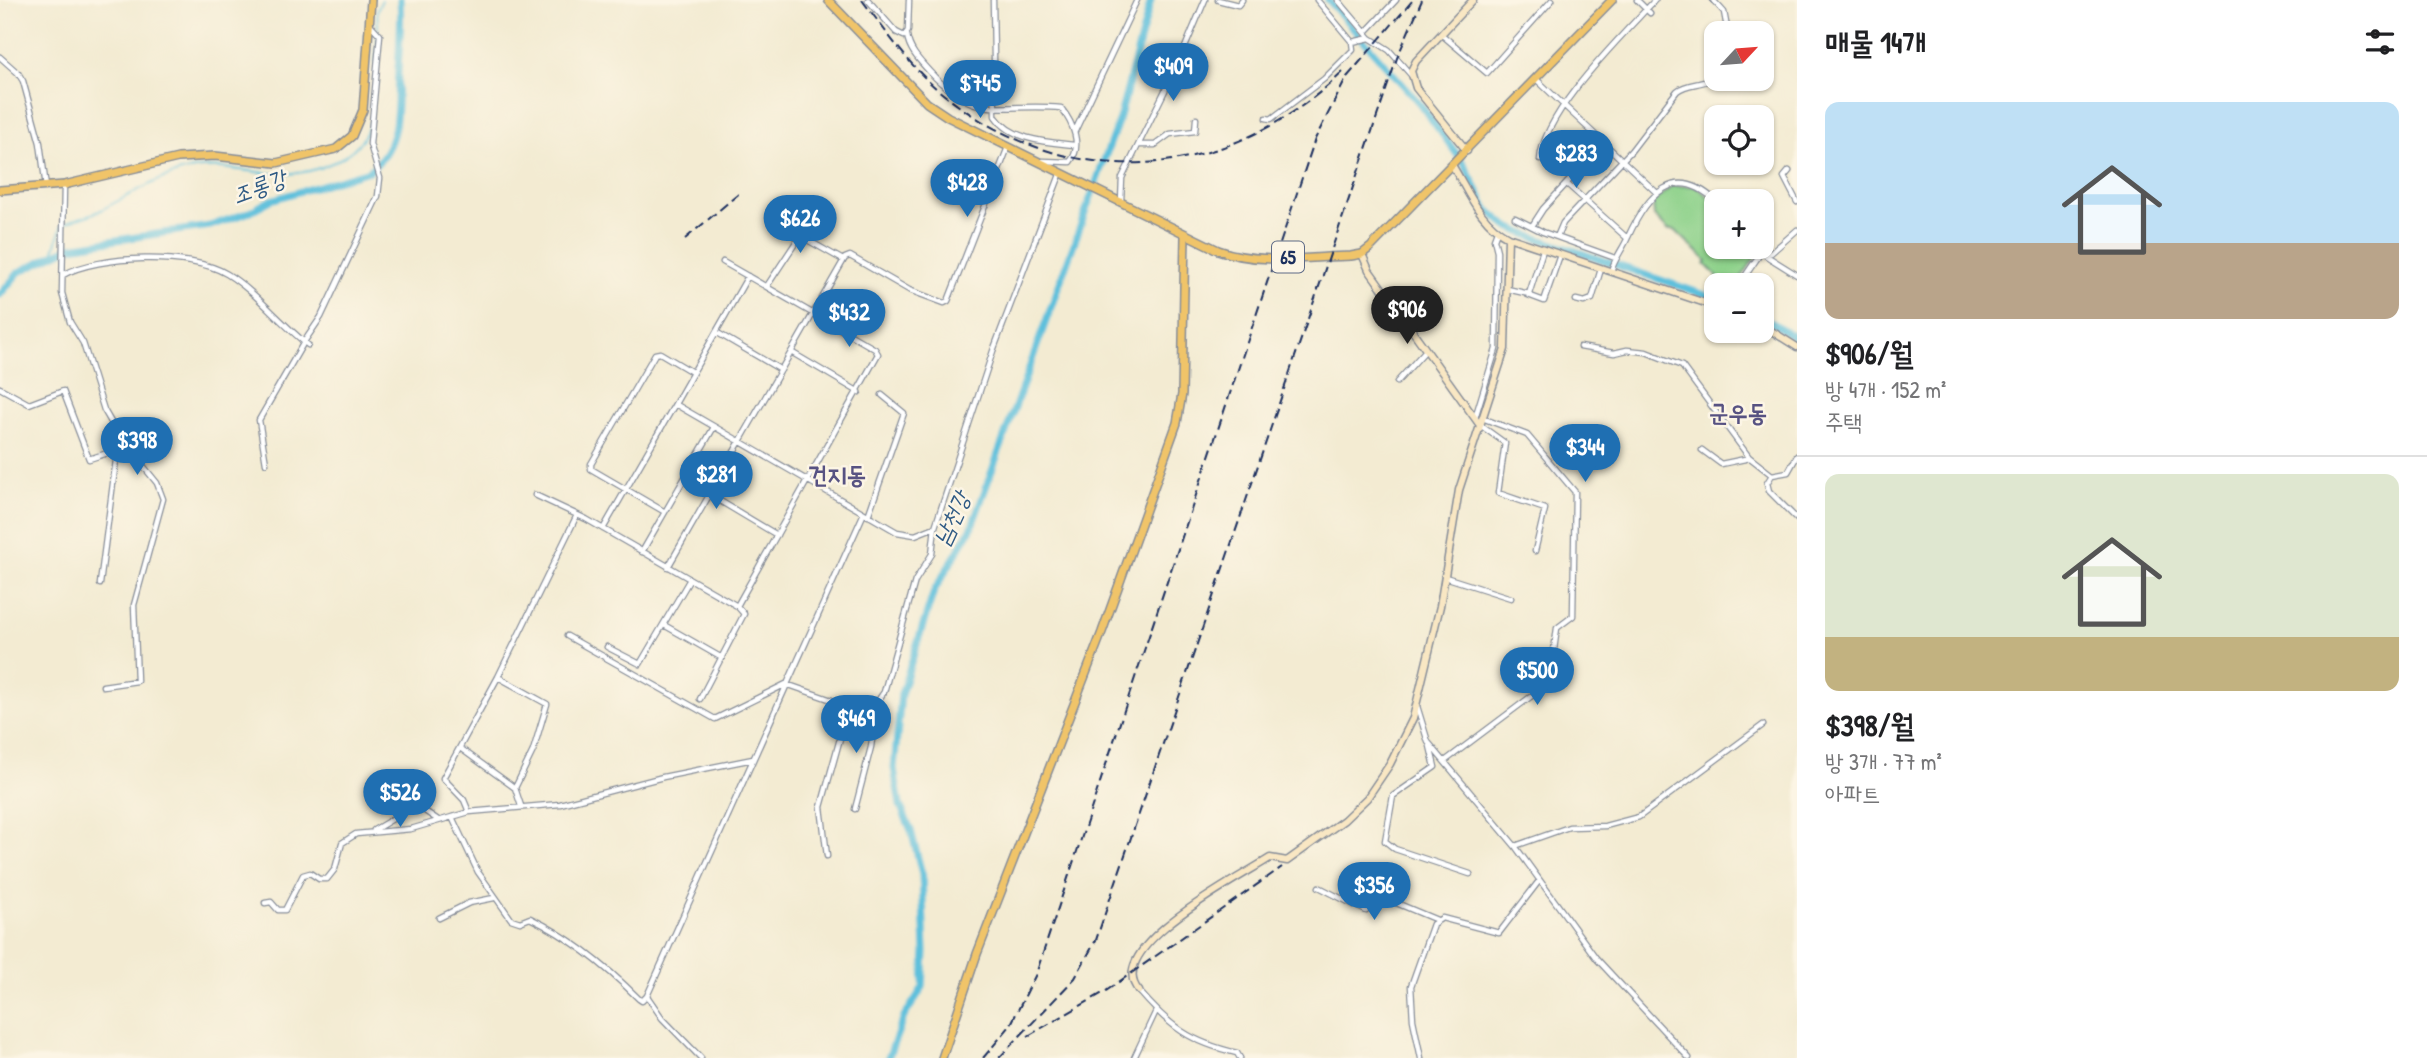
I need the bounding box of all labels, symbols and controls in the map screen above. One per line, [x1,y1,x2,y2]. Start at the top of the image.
north arrow [1704,21,1774,91]
map controls [1704,21,1774,343]
text: 매물 14개 [1825,22,1926,62]
icon: filters [2361,23,2399,61]
pin: $409 [1132,43,1214,103]
text: $409 [1153,50,1193,81]
pin: $745 [939,60,1021,120]
text: $745 [959,67,1001,98]
button: locate [1704,105,1774,175]
pin: $283 [1535,130,1617,190]
text: $283 [1555,137,1597,168]
icon: home [2049,147,2175,273]
pin: $428 [926,160,1008,219]
water label: 조롱강 [228,161,293,210]
text: $428 [946,166,988,197]
button: + [1704,189,1774,259]
pin: $626 [759,196,841,255]
text: $626 [780,202,820,233]
road number: 65 [1272,242,1304,272]
button: − [1704,273,1774,343]
pin: $906 [1366,286,1448,346]
pin: $432 [808,290,890,349]
text: $906 [1387,293,1427,324]
text: $432 [828,296,870,327]
text: $906/월 [1825,333,1913,373]
text: 방 4개 · 152 m² [1825,374,1946,405]
district label: 군우동 [1709,396,1767,428]
text: 주택 [1825,406,1862,437]
pin: $398 [96,418,178,477]
text: $398 [117,424,157,455]
pin: $344 [1544,424,1626,484]
text: $344 [1565,431,1605,462]
pin: $281 [675,452,757,511]
text: $281 [696,458,736,489]
district label: 건지동 [808,458,866,490]
water label: 남천강 [925,484,978,550]
icon: home [2049,519,2175,645]
pin: $500 [1496,648,1578,707]
text: $500 [1516,654,1558,685]
pin: $469 [815,696,897,755]
text: $469 [837,702,875,733]
text: $398/월 [1825,705,1914,745]
text: 방 3개 · 77 m² [1825,746,1942,777]
pin: $526 [359,770,441,829]
text: $526 [379,776,421,807]
text: 아파트 [1825,778,1881,809]
pin: $356 [1333,862,1415,922]
text: $356 [1354,869,1394,900]

